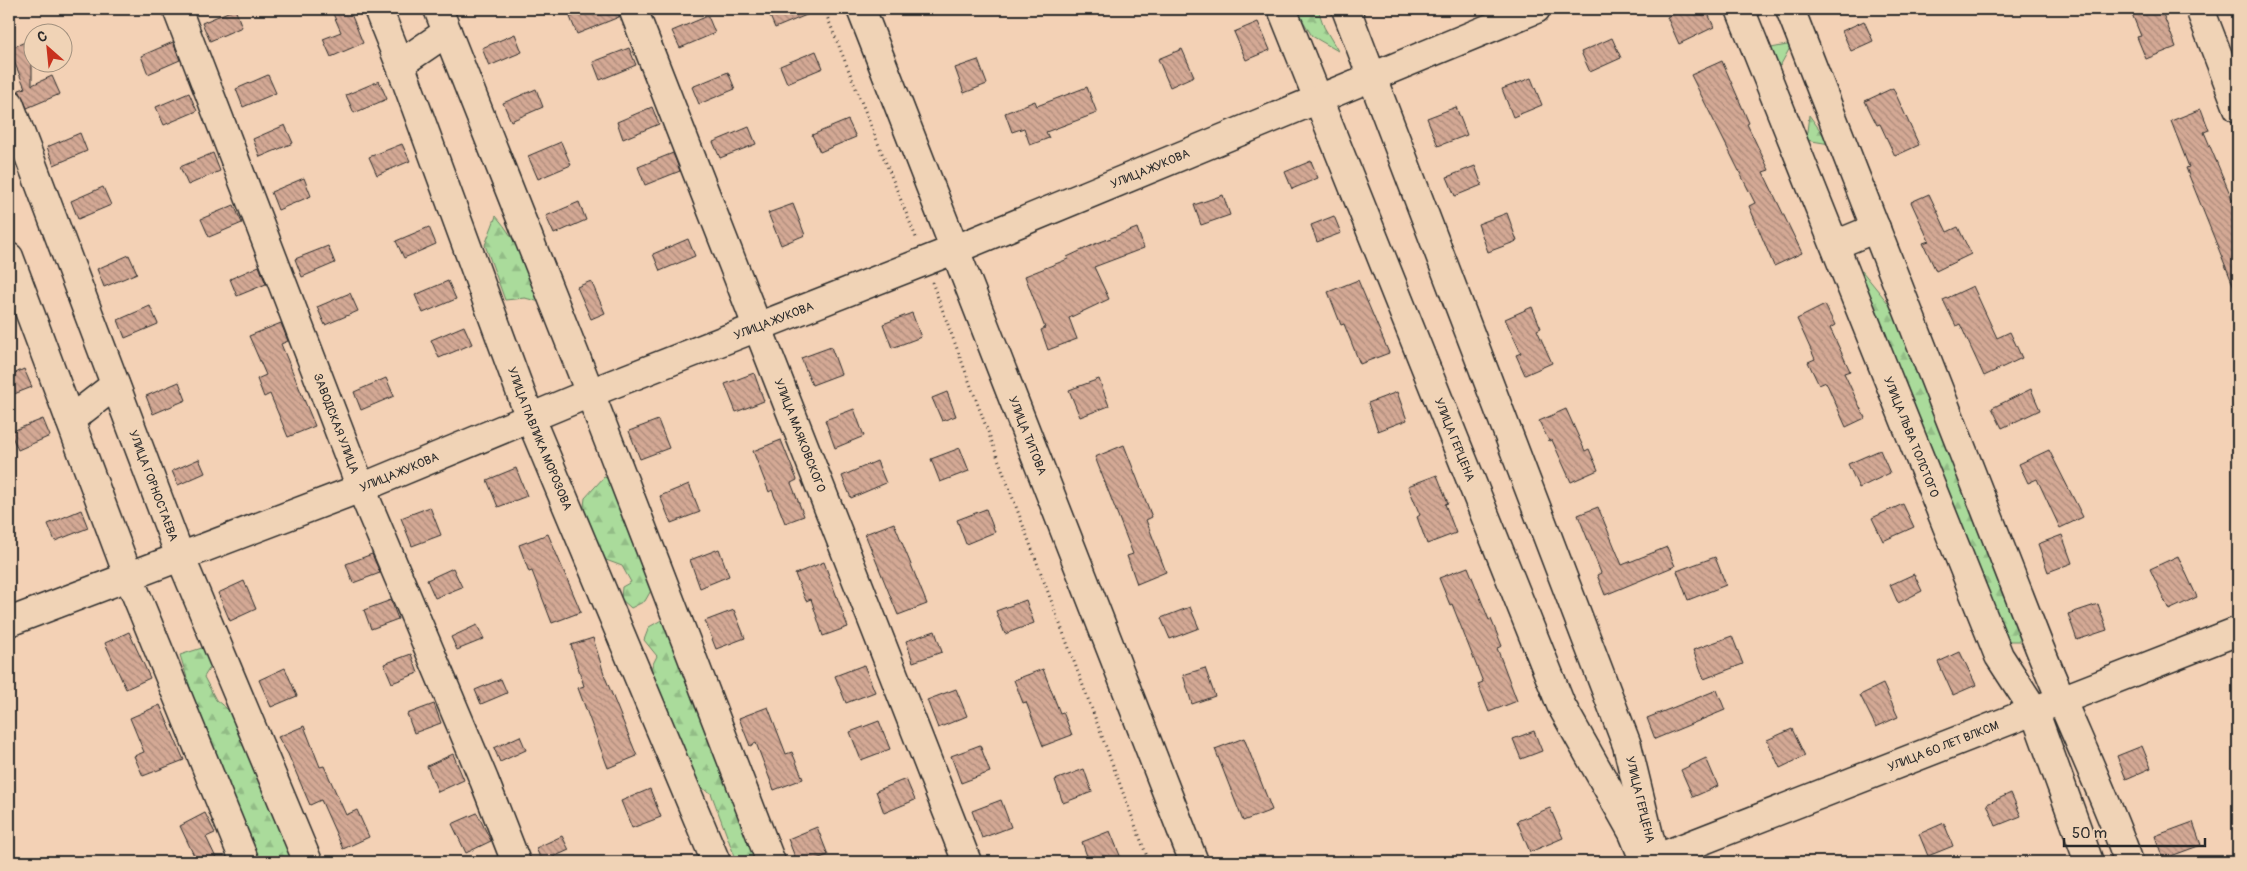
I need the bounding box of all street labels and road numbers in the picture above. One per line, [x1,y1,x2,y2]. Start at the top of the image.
street label: УЛИЦА ЖУКОВА [1109,146,1192,192]
street label: УЛИЦА ЖУКОВА [732,299,816,344]
street label: УЛИЦА ПАВЛИКА МОРОЗОВА [504,365,575,513]
street label: ЗАВОДСКАЯ УЛИЦА [310,371,362,476]
street label: УЛИЦА ЛЬВА ТОЛСТОГО [1880,375,1942,500]
street label: УЛИЦА МАЯКОВСКОГО [771,377,829,495]
street label: УЛИЦА ТИТОВА [1005,394,1049,478]
street label: УЛИЦА ГЕРЦЕНА [1431,396,1478,484]
street label: УЛИЦА ГОРНОСТАЕВА [125,428,181,544]
street label: УЛИЦА ЖУКОВА [358,450,441,496]
street label: УЛИЦА 60 ЛЕТ ВЛКСМ [1886,718,2001,775]
street label: УЛИЦА ГЕРЦЕНА [1622,755,1658,845]

